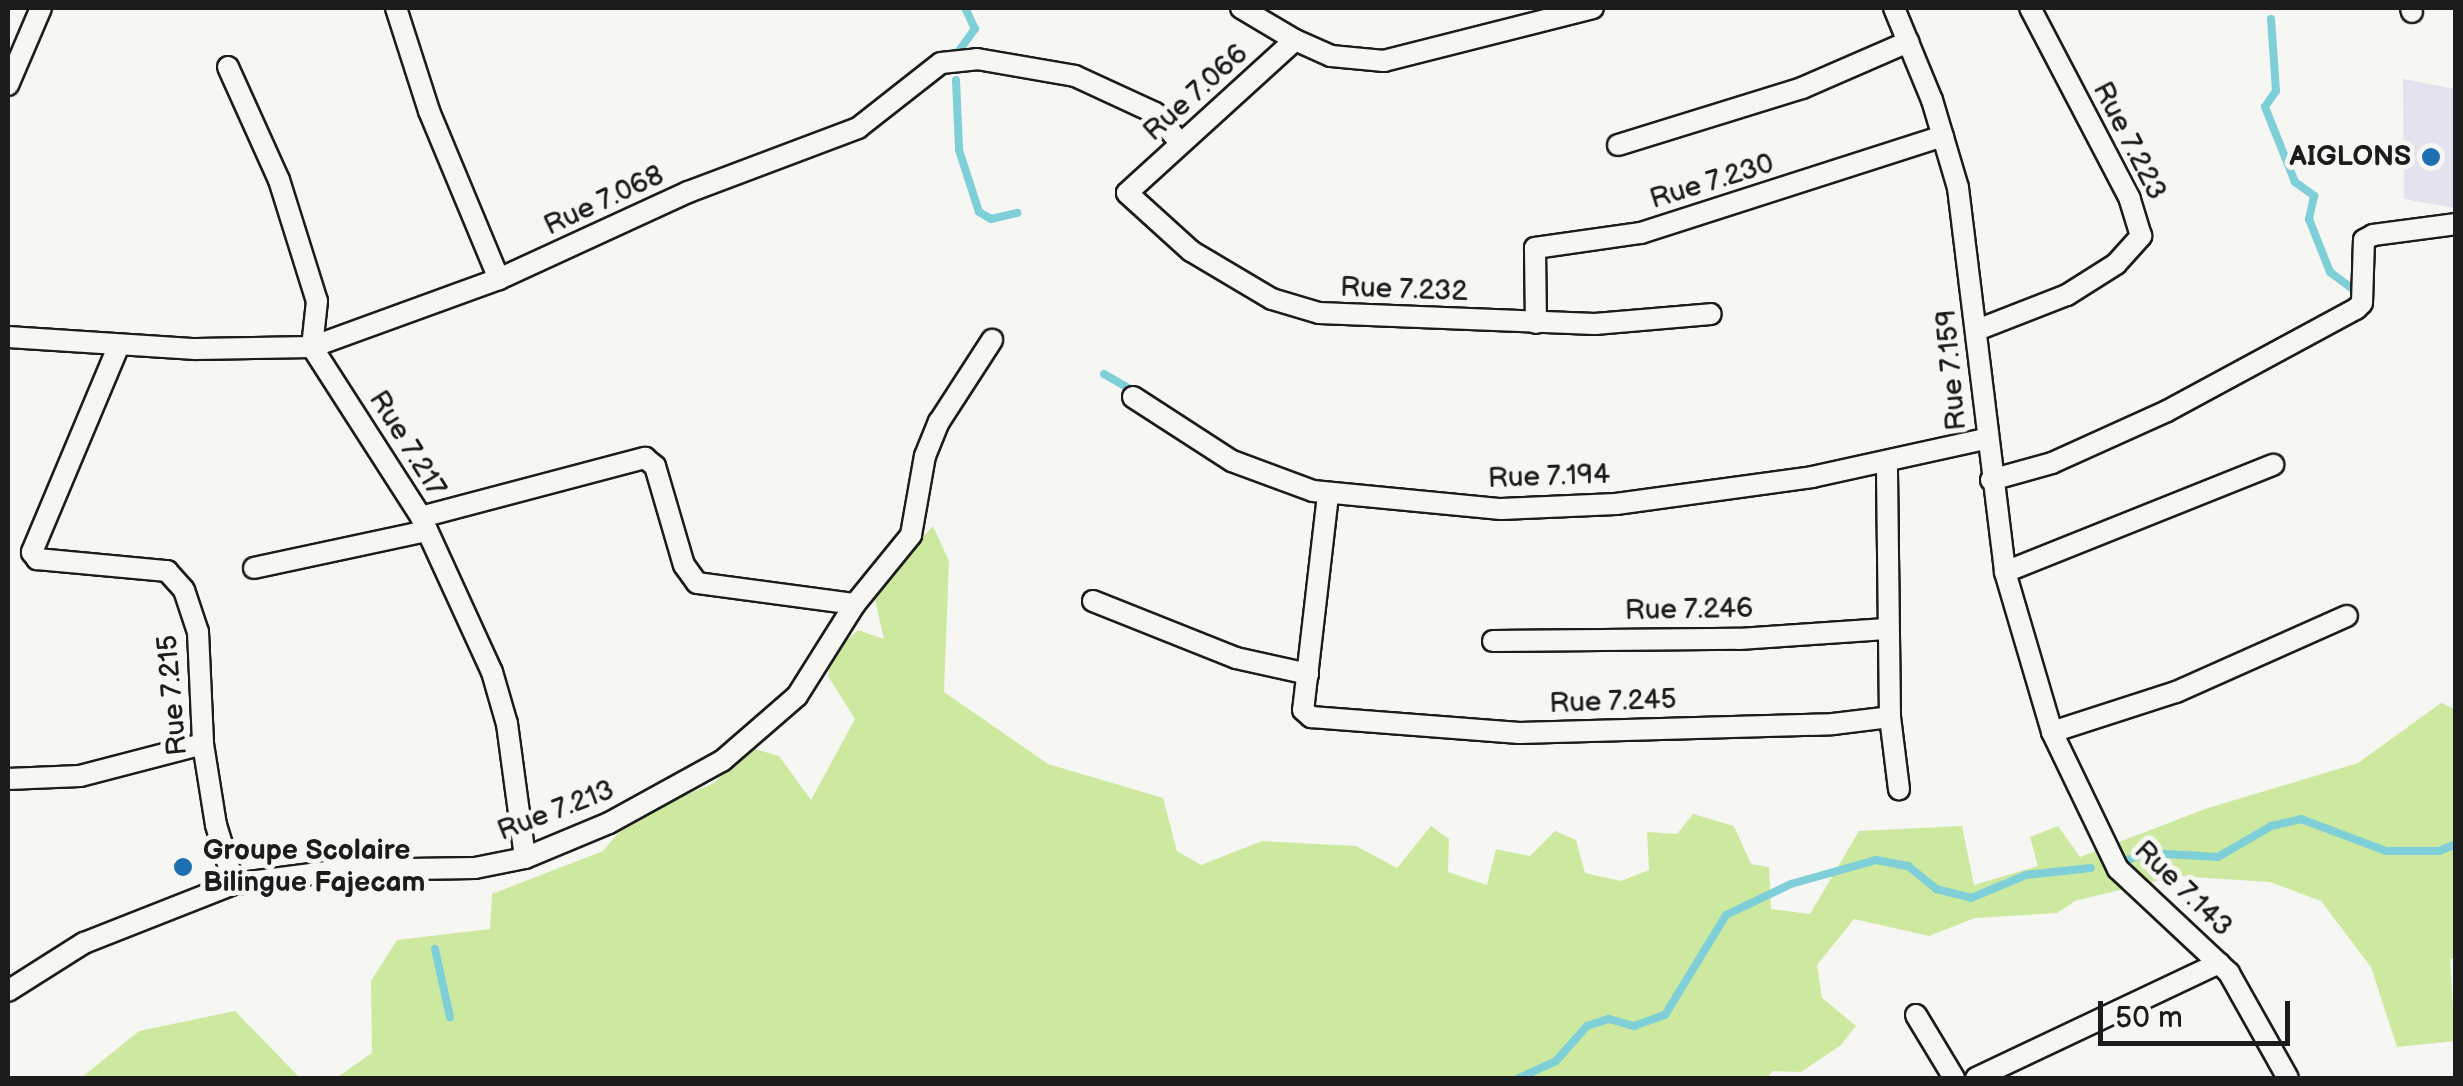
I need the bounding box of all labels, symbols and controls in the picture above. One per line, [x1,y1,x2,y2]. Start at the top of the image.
street label: Rue 7.066 [1137,37,1255,149]
street label: Rue 7.223 [2085,76,2173,206]
place label: AIGLONS [2290,140,2411,174]
marker: AIGLONS [2420,146,2442,168]
street label: Rue 7.230 [1646,147,1778,217]
street label: Rue 7.068 [539,159,669,243]
street label: Rue 7.232 [1339,271,1469,309]
street label: Rue 7.159 [1930,308,1974,432]
street label: Rue 7.217 [361,384,453,504]
street label: Rue 7.194 [1487,458,1611,496]
street label: Rue 7.246 [1624,592,1754,628]
street label: Rue 7.215 [151,633,195,757]
street label: Rue 7.245 [1548,683,1678,721]
street label: Rue 7.213 [493,773,619,849]
place label: Groupe Scolaire Bilingue Fajecam [203,834,425,900]
street label: Rue 7.143 [2127,834,2239,944]
marker: Groupe Scolaire Bilingue Fajecam [172,856,194,878]
scale bar [2103,981,2296,1043]
text: 50 m [2115,1000,2183,1036]

